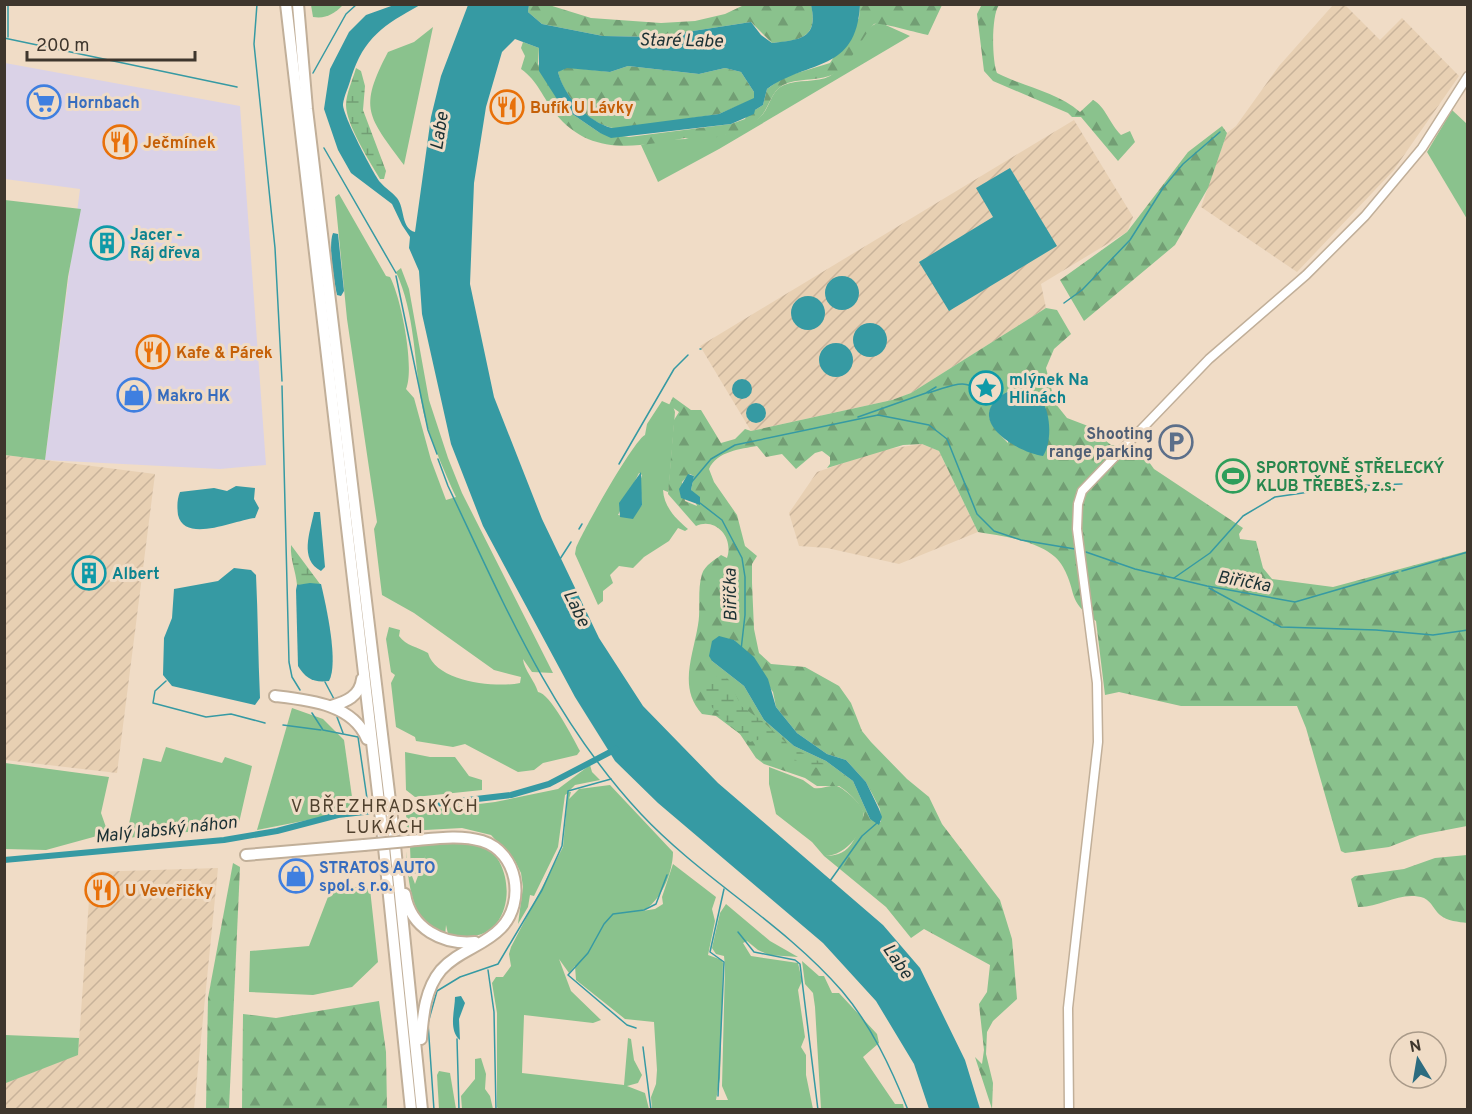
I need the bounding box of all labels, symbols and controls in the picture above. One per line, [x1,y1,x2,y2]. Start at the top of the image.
scale bar [27,24,195,62]
water label: Staré Labe [639,29,724,54]
text: 200 m [36,35,89,58]
supermarket icon: Hornbach [26,84,62,120]
restaurant icon: Bufík U Lávky [489,89,525,125]
place label: Hornbach [67,94,140,114]
place label: Bufík U Lávky [530,99,634,119]
water label: Labe [426,110,455,152]
restaurant icon: Ječmínek [102,124,138,160]
place label: Ječmínek [143,134,216,154]
building icon: Jacer - Ráj dřeva [89,225,125,261]
place label: Jacer - Ráj dřeva [130,226,200,264]
restaurant icon: Kafe & Párek [135,334,171,370]
place label: Kafe & Párek [176,344,273,364]
place icon: mlýnek Na Hlinách [968,370,1004,406]
place label: mlýnek Na Hlinách [1009,371,1089,409]
shop icon: Makro HK [116,377,152,413]
place label: Makro HK [157,387,230,407]
parking icon: Shooting range parking [1158,424,1194,460]
place label: Shooting range parking [1049,425,1153,463]
place label: SPORTOVNĚ STŘELECKÝ KLUB TŘEBEŠ, z.s. [1256,457,1445,497]
sports icon: SPORTOVNĚ STŘELECKÝ KLUB TŘEBEŠ, z.s. [1215,458,1251,494]
building icon: Albert [71,555,107,591]
place label: Albert [112,565,159,585]
water label: Biřička [720,567,743,622]
water label: Biřička [1215,567,1273,599]
water label: Labe [557,586,595,631]
district label: V BŘEZHRADSKÝCH LUKÁCH [291,794,479,840]
water label: Malý labský náhon [94,812,238,849]
shop icon: STRATOS AUTO spol. s r.o. [278,858,314,894]
place label: STRATOS AUTO spol. s r.o. [319,859,436,897]
restaurant icon: U Veveřičky [84,872,120,908]
place label: U Veveřičky [125,882,213,902]
water label: Labe [876,940,918,985]
north arrow [1388,1030,1448,1090]
text: N [1408,1036,1423,1058]

